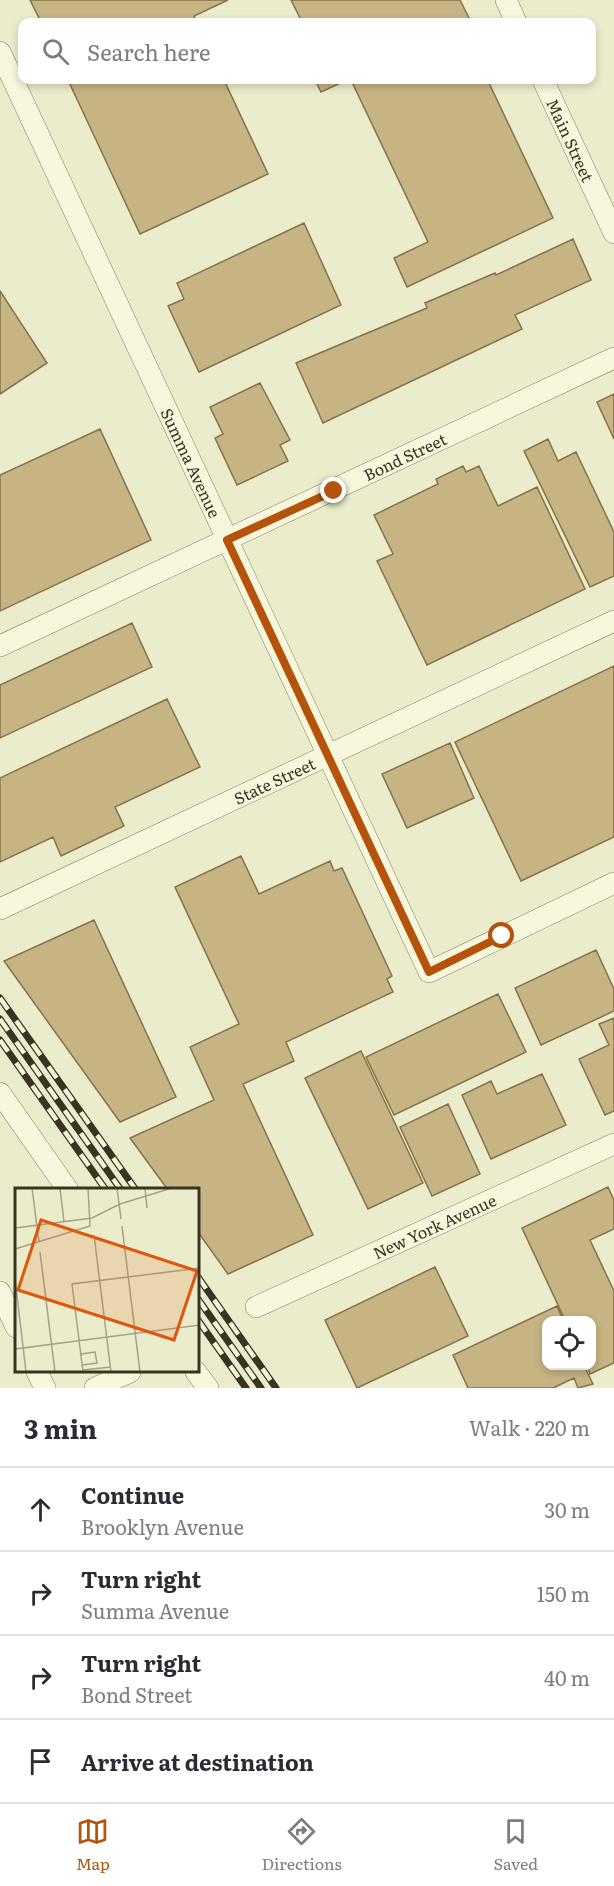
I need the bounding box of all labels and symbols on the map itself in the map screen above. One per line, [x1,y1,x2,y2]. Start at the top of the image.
street label: Main Street [541,94,601,186]
street label: Summa Avenue [156,404,227,521]
street label: Bond Street [359,426,451,486]
route end [320,477,346,503]
street label: State Street [230,751,320,810]
route start [488,922,514,948]
street label: New York Avenue [369,1187,500,1264]
inset map [15,1188,200,1373]

